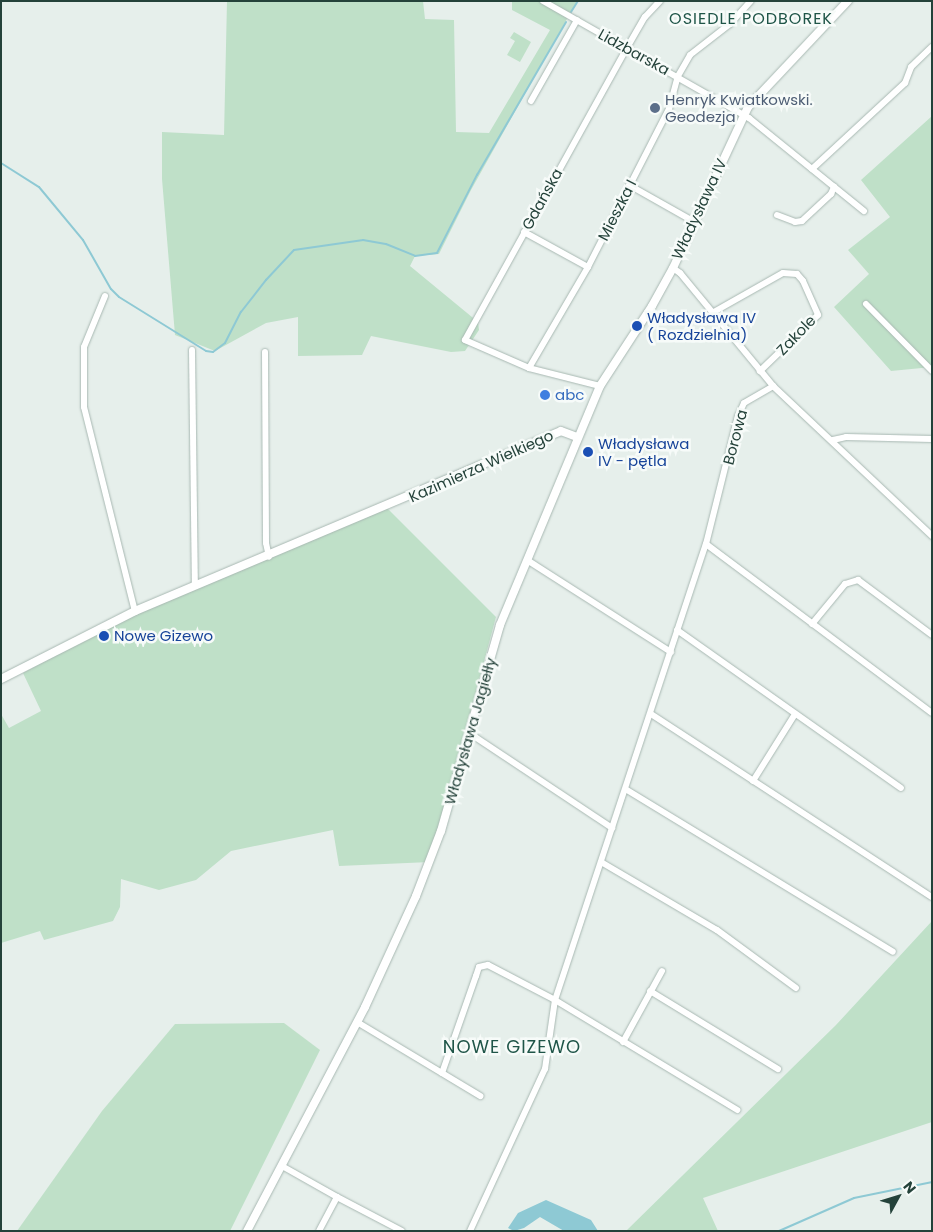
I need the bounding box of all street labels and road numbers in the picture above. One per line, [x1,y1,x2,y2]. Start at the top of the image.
street label: Lidzbarska [595,25,673,79]
street label: Władysława IV [668,156,730,262]
street label: Gdańska [518,165,566,233]
street label: Mieszka I [594,176,640,244]
street label: Zakole [773,311,819,359]
street label: Borowa [719,407,751,467]
street label: Kazimierza Wielkiego [406,426,556,506]
street label: Władysława Jagiełły [440,655,500,807]

